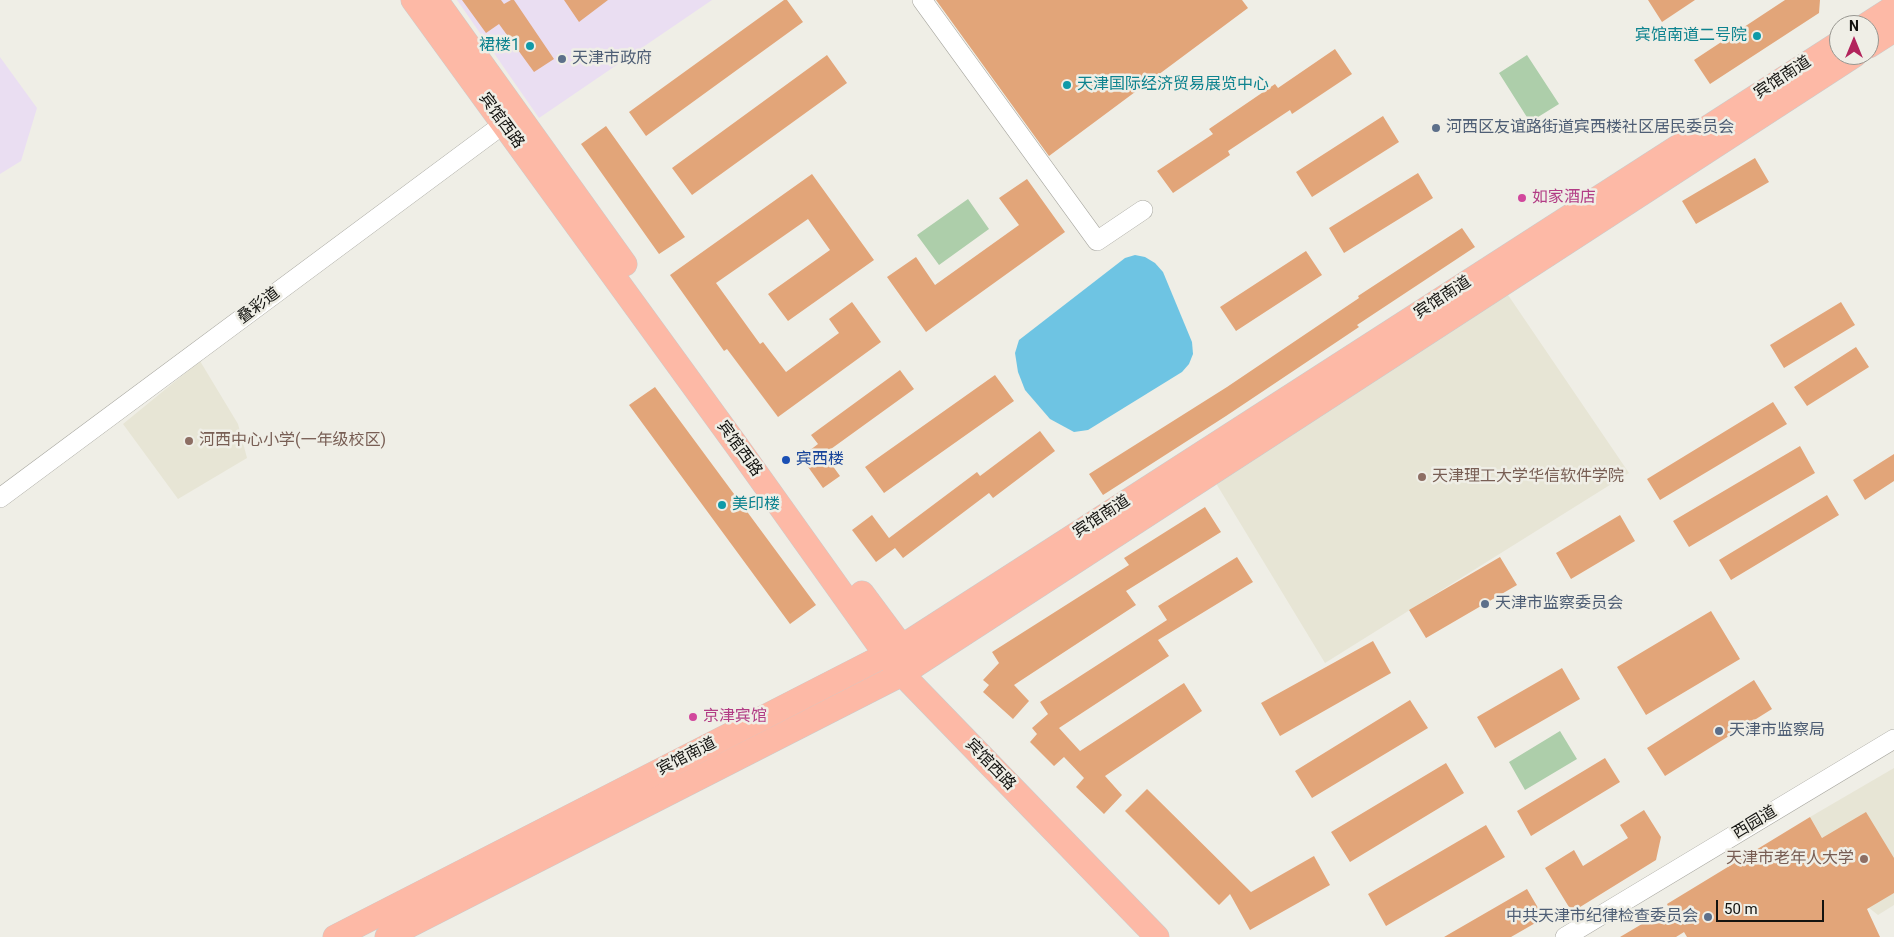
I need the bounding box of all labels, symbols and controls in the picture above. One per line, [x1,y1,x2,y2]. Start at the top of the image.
north arrow [1829,15,1879,65]
text: N [1849,18,1859,34]
place label: 宾馆南道二号院 [1635,26,1747,46]
marker: 宾馆南道二号院 [1751,30,1763,42]
place label: 裙楼1 [479,36,520,56]
marker: 裙楼1 [524,40,536,52]
place label: 天津市政府 [572,49,652,69]
marker: 天津市政府 [556,53,568,65]
street label: 宾馆南道 [1751,53,1815,103]
place label: 天津国际经济贸易展览中心 [1077,75,1269,95]
marker: 天津国际经济贸易展览中心 [1061,79,1073,91]
street label: 宾馆西路 [474,89,528,153]
place label: 河西区友谊路街道宾西楼社区居民委员会 [1446,118,1734,138]
marker: 河西区友谊路街道宾西楼社区居民委员会 [1430,122,1442,134]
place label: 如家酒店 [1532,188,1596,208]
marker: 如家酒店 [1516,192,1528,204]
street label: 宾馆南道 [1411,273,1475,323]
street label: 叠彩道 [234,284,284,328]
street label: 宾馆西路 [712,417,766,481]
place label: 河西中心小学(一年级校区) [199,431,386,451]
marker: 河西中心小学(一年级校区) [183,435,195,447]
place label: 宾西楼 [796,450,844,470]
marker: 宾西楼 [780,454,792,466]
place label: 天津理工大学华信软件学院 [1432,467,1624,487]
marker: 天津理工大学华信软件学院 [1416,471,1428,483]
street label: 宾馆南道 [1070,492,1134,542]
place label: 美印楼 [732,495,780,515]
marker: 美印楼 [716,499,728,511]
place label: 天津市监察委员会 [1495,594,1623,614]
marker: 天津市监察委员会 [1479,598,1491,610]
place label: 京津宾馆 [703,707,767,727]
marker: 京津宾馆 [687,711,699,723]
place label: 天津市监察局 [1729,721,1825,741]
marker: 天津市监察局 [1713,725,1725,737]
street label: 宾馆南道 [654,734,720,780]
street label: 宾馆西路 [961,735,1019,795]
street label: 西园道 [1729,802,1781,844]
place label: 天津市老年人大学 [1726,849,1854,869]
marker: 天津市老年人大学 [1858,853,1870,865]
scale bar [1719,890,1826,922]
text: 50 m [1724,900,1758,918]
place label: 中共天津市纪律检查委员会 [1506,907,1698,927]
marker: 中共天津市纪律检查委员会 [1702,911,1714,923]

